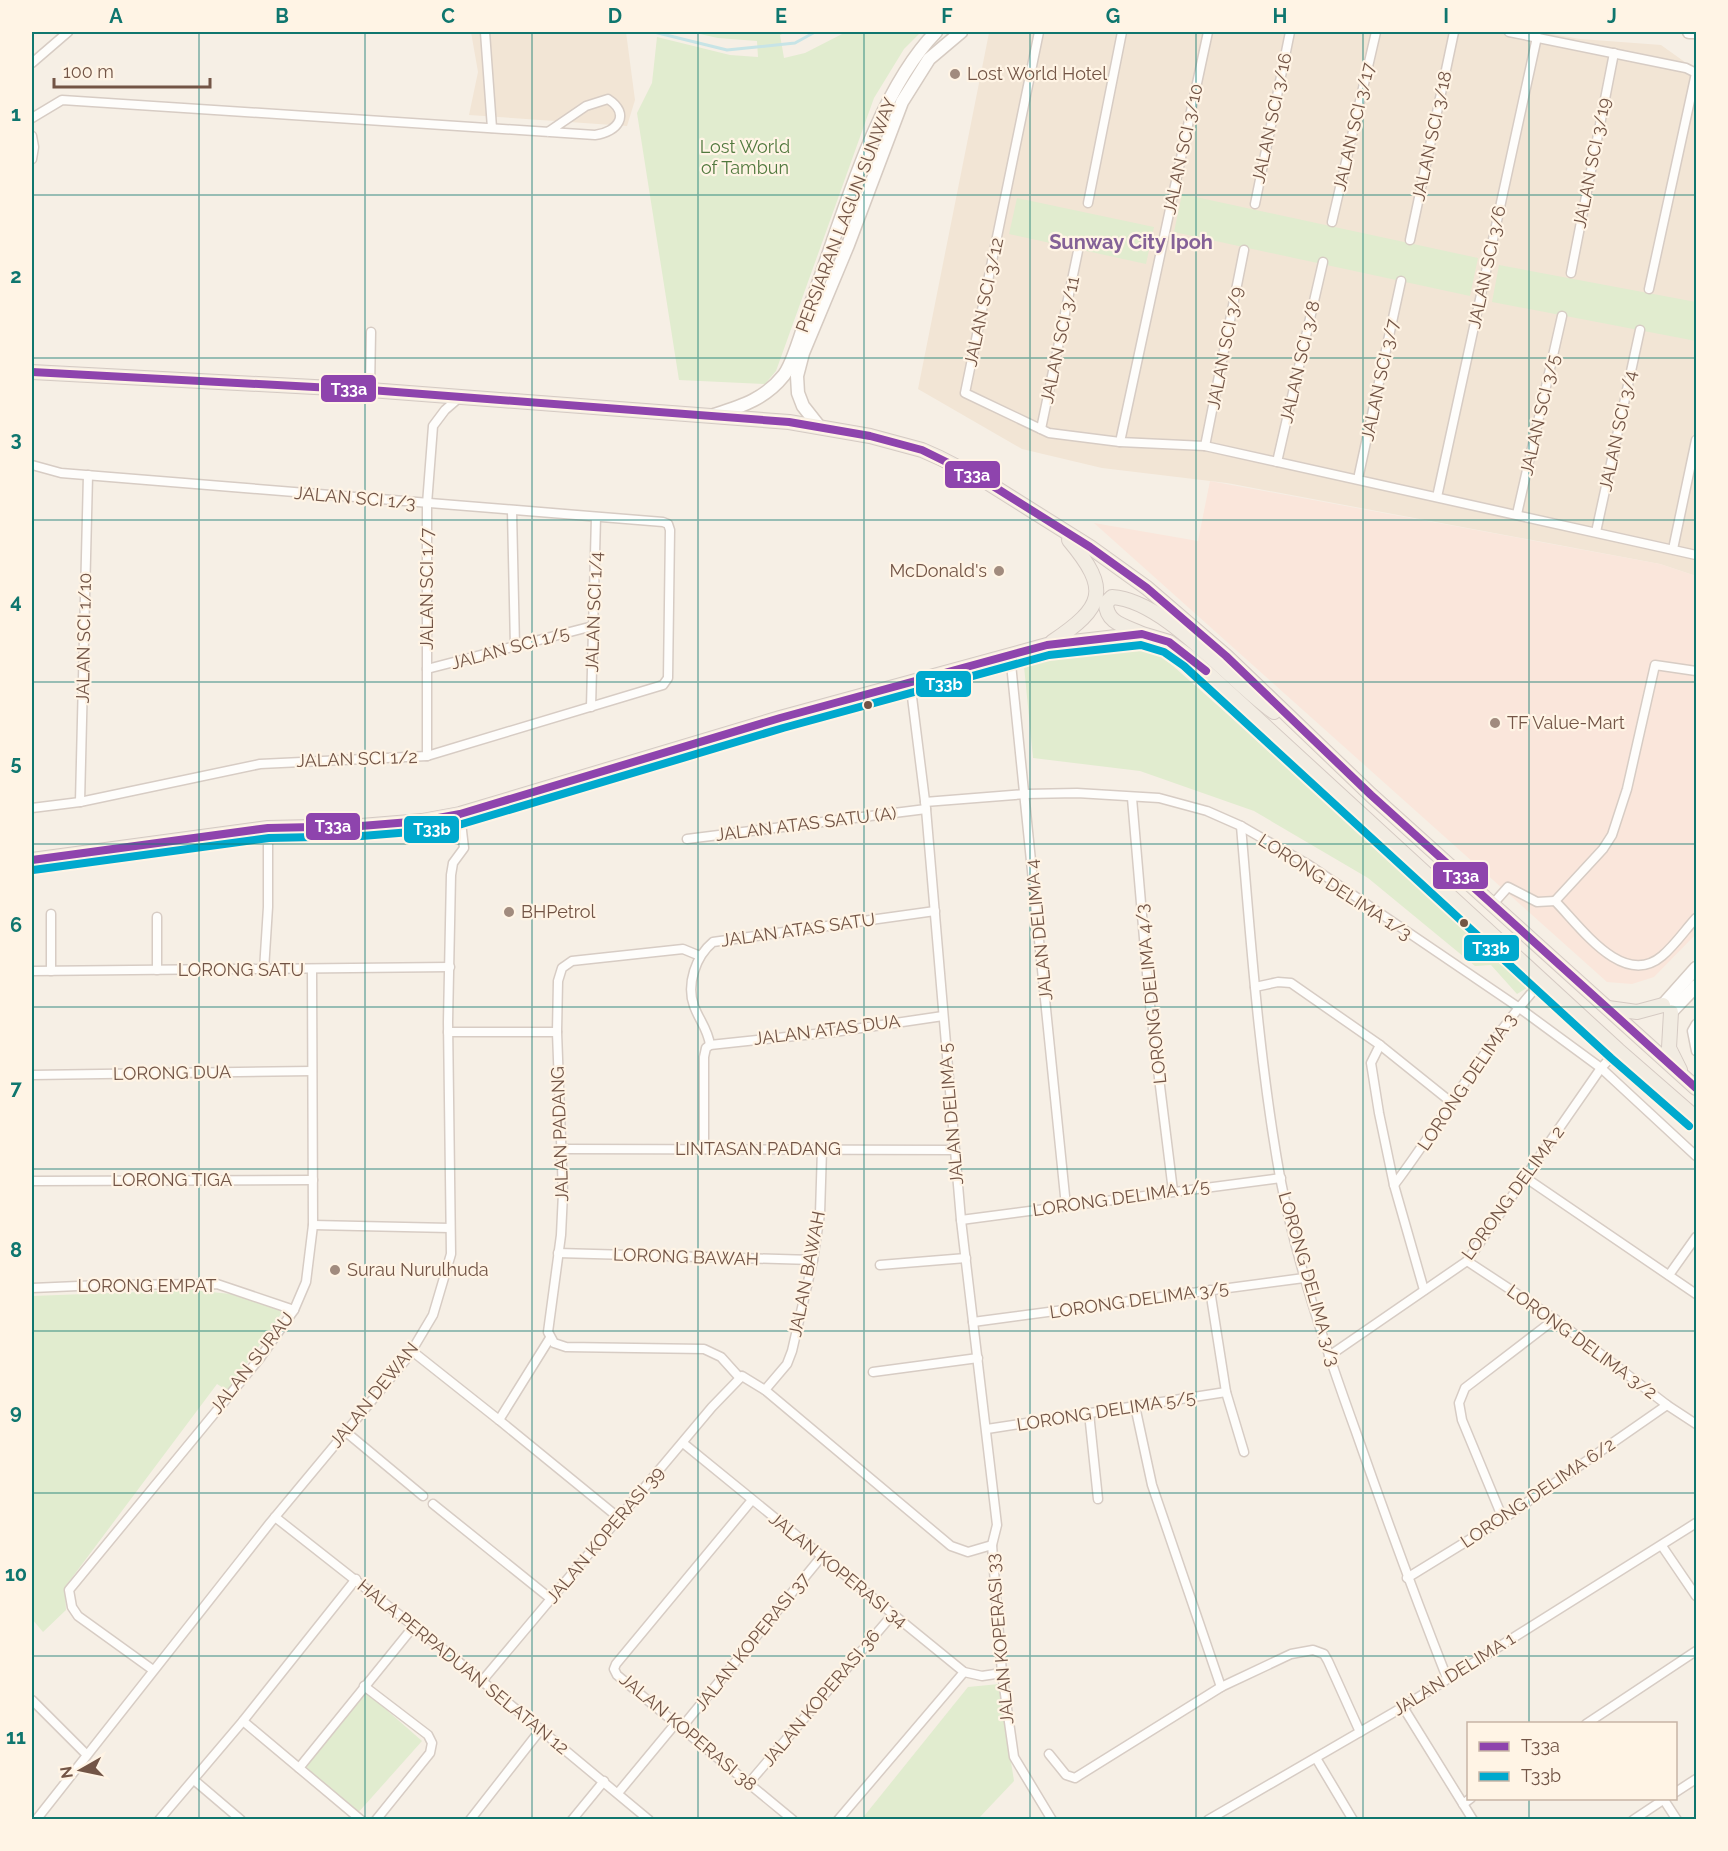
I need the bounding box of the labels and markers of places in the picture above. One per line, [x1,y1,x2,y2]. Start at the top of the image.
place label: Lost World Hotel [967,63,1107,84]
marker: Lost World Hotel [948,67,962,81]
place label: McDonald's [889,560,987,581]
marker: McDonald's [992,564,1006,578]
unlabelled marker [862,699,874,711]
place label: TF Value-Mart [1507,712,1625,733]
marker: TF Value-Mart [1488,716,1502,730]
place label: BHPetrol [521,901,596,922]
marker: BHPetrol [502,905,516,919]
unlabelled marker [1458,917,1470,929]
place label: Surau Nurulhuda [347,1259,489,1280]
marker: Surau Nurulhuda [328,1263,342,1277]

